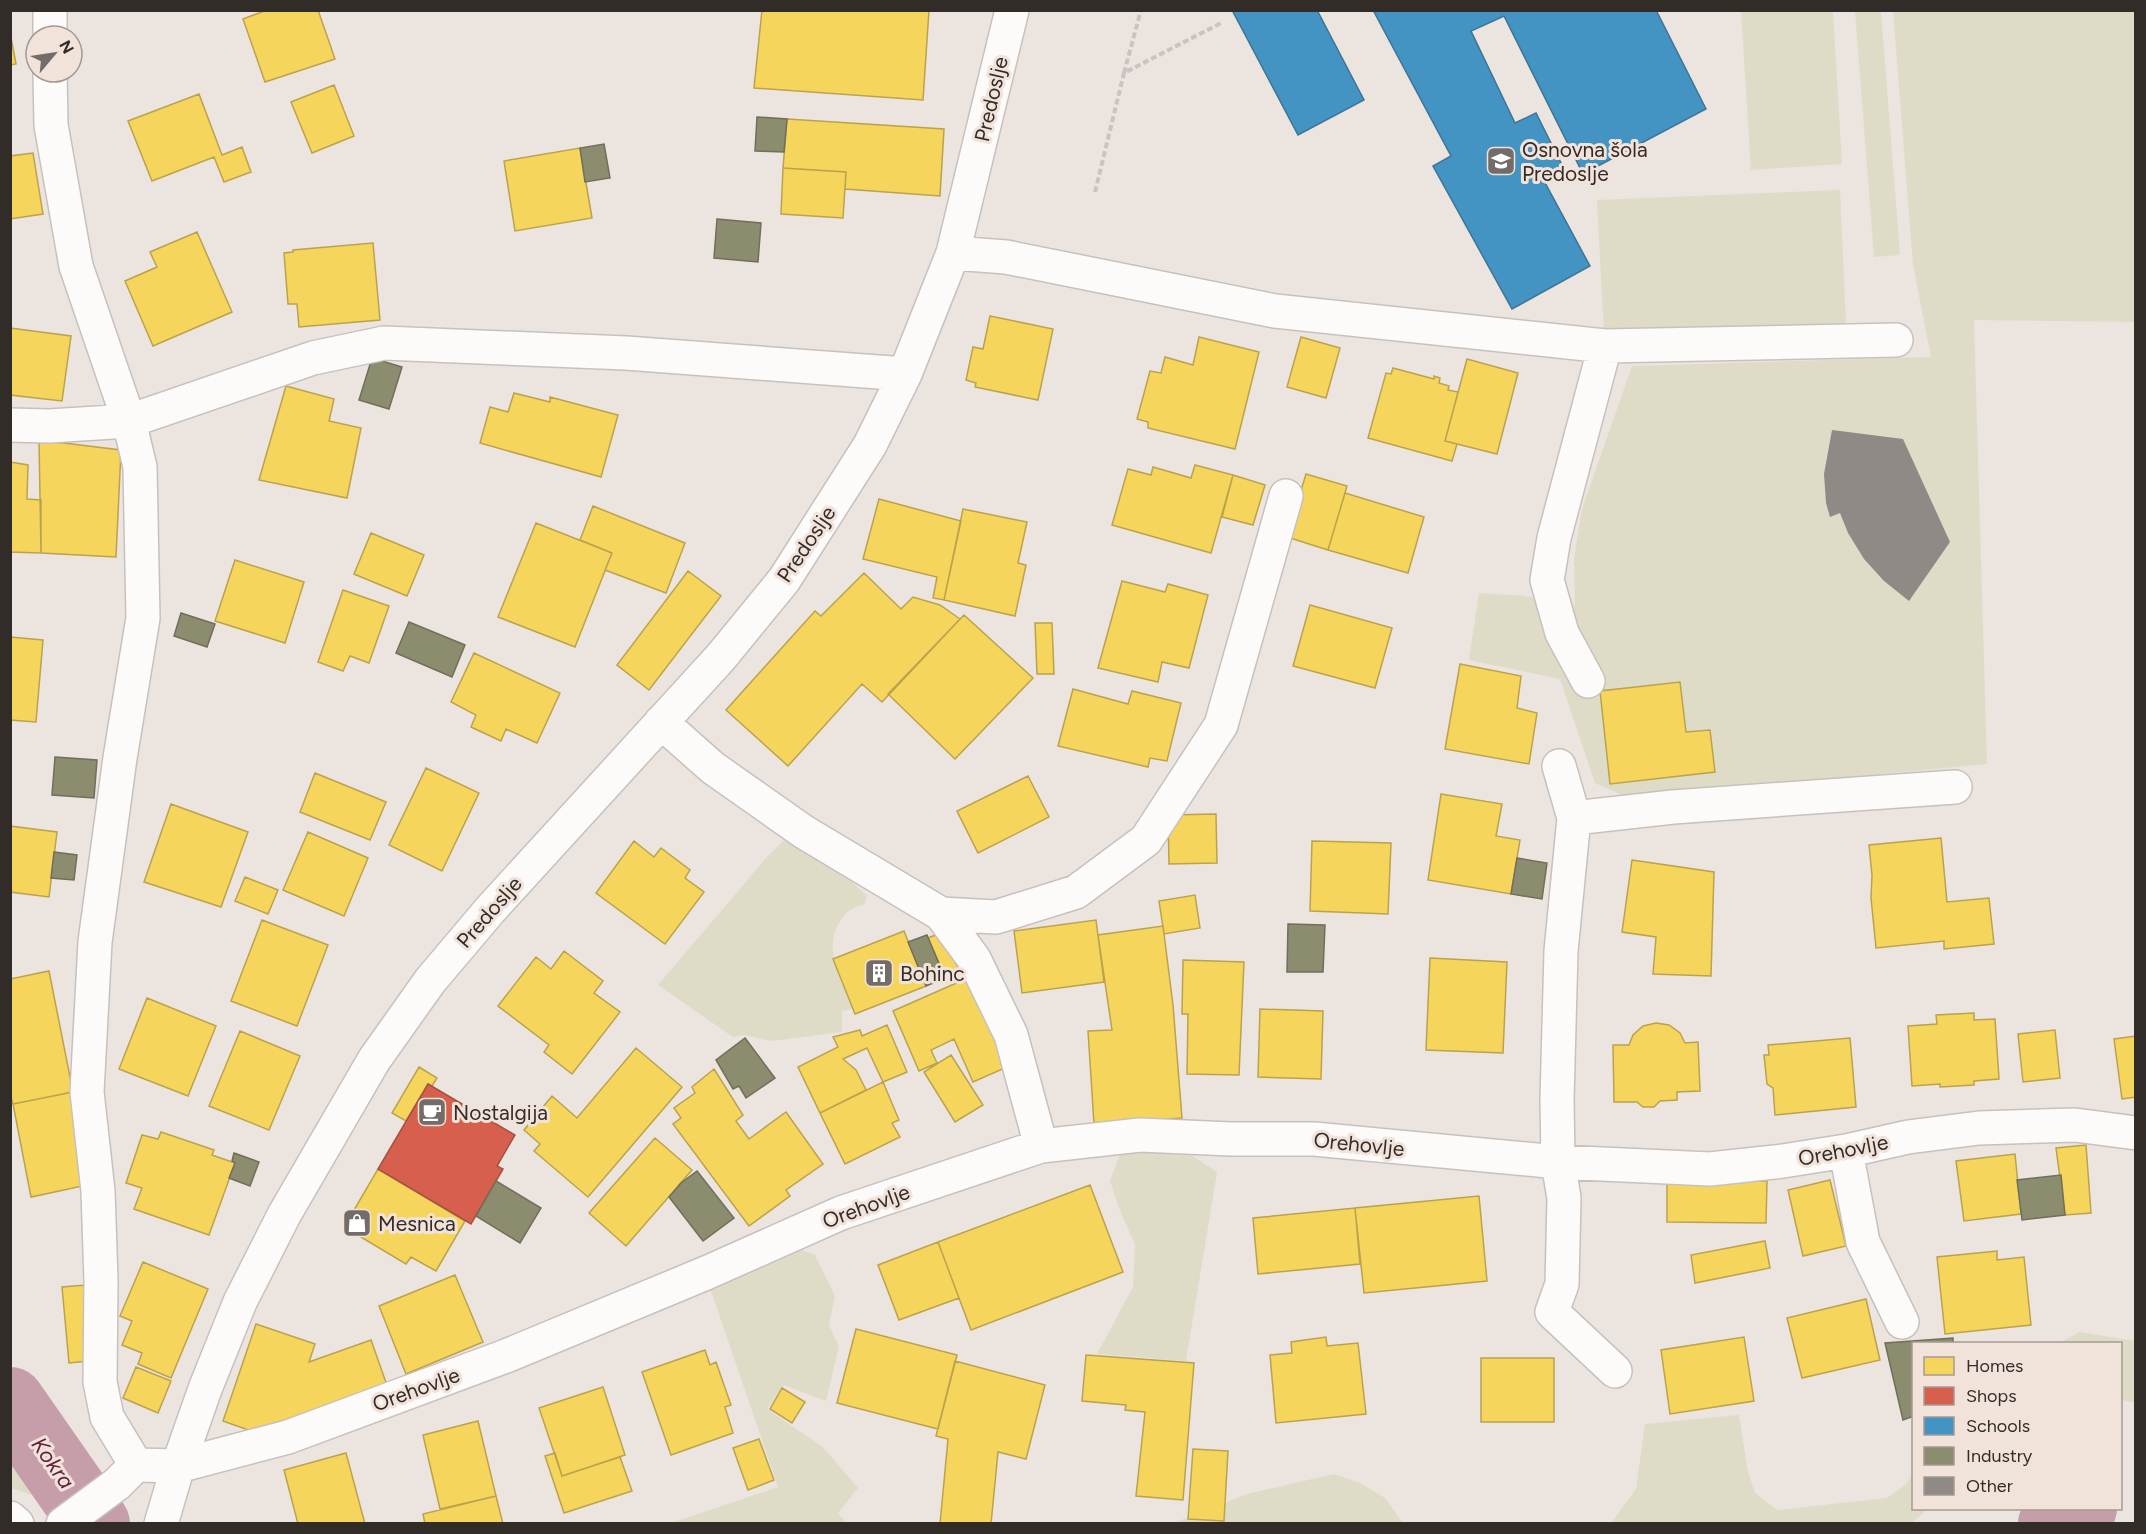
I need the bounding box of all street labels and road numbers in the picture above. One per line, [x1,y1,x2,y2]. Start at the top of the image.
street label: Predoslje [969,54,1013,144]
street label: Predoslje [771,501,841,587]
street label: Predoslje [451,871,527,953]
street label: Orehovlje [1312,1127,1406,1161]
street label: Orehovlje [1796,1129,1890,1171]
street label: Orehovlje [819,1179,913,1233]
street label: Orehovlje [369,1362,463,1416]

